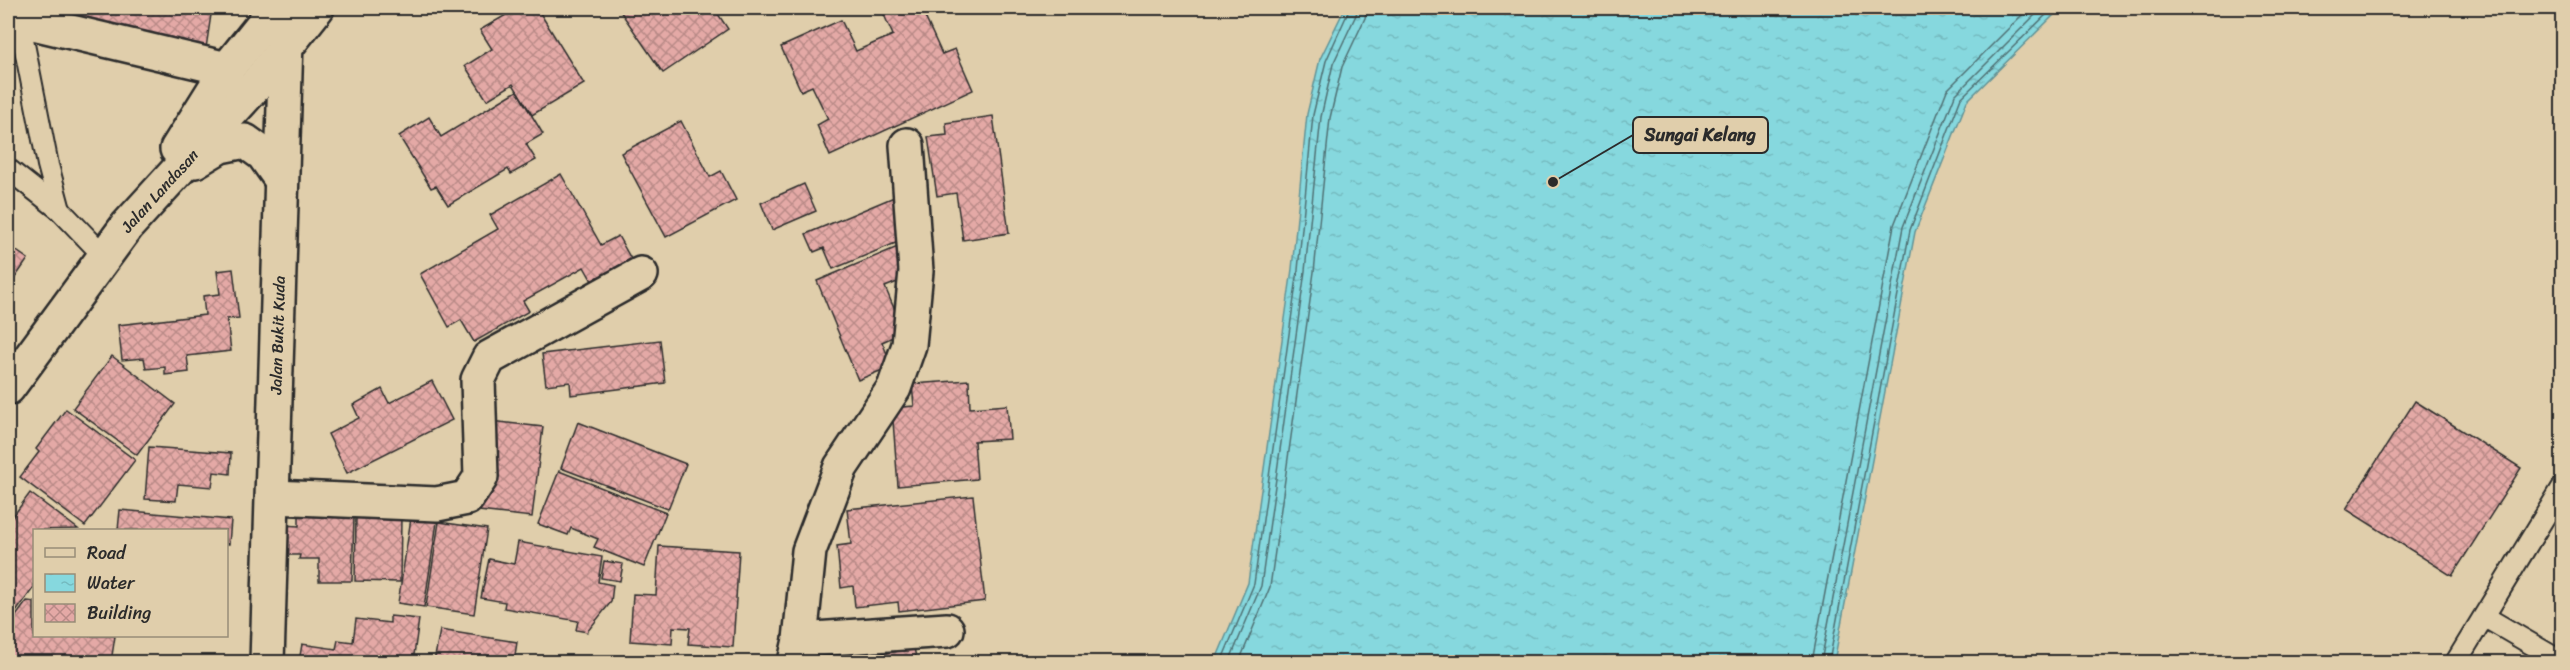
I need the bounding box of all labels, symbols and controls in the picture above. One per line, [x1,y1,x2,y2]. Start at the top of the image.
callout: Sungai Kelang [1633,117,1768,153]
text: Sungai Kelang [1643,119,1756,151]
street label: Jalan Landasan [112,142,206,239]
street label: Jalan Bukit Kuda [261,275,293,396]
legend [33,529,228,637]
text: Road [87,537,127,569]
text: Water [87,567,136,599]
text: Building [87,597,151,629]

